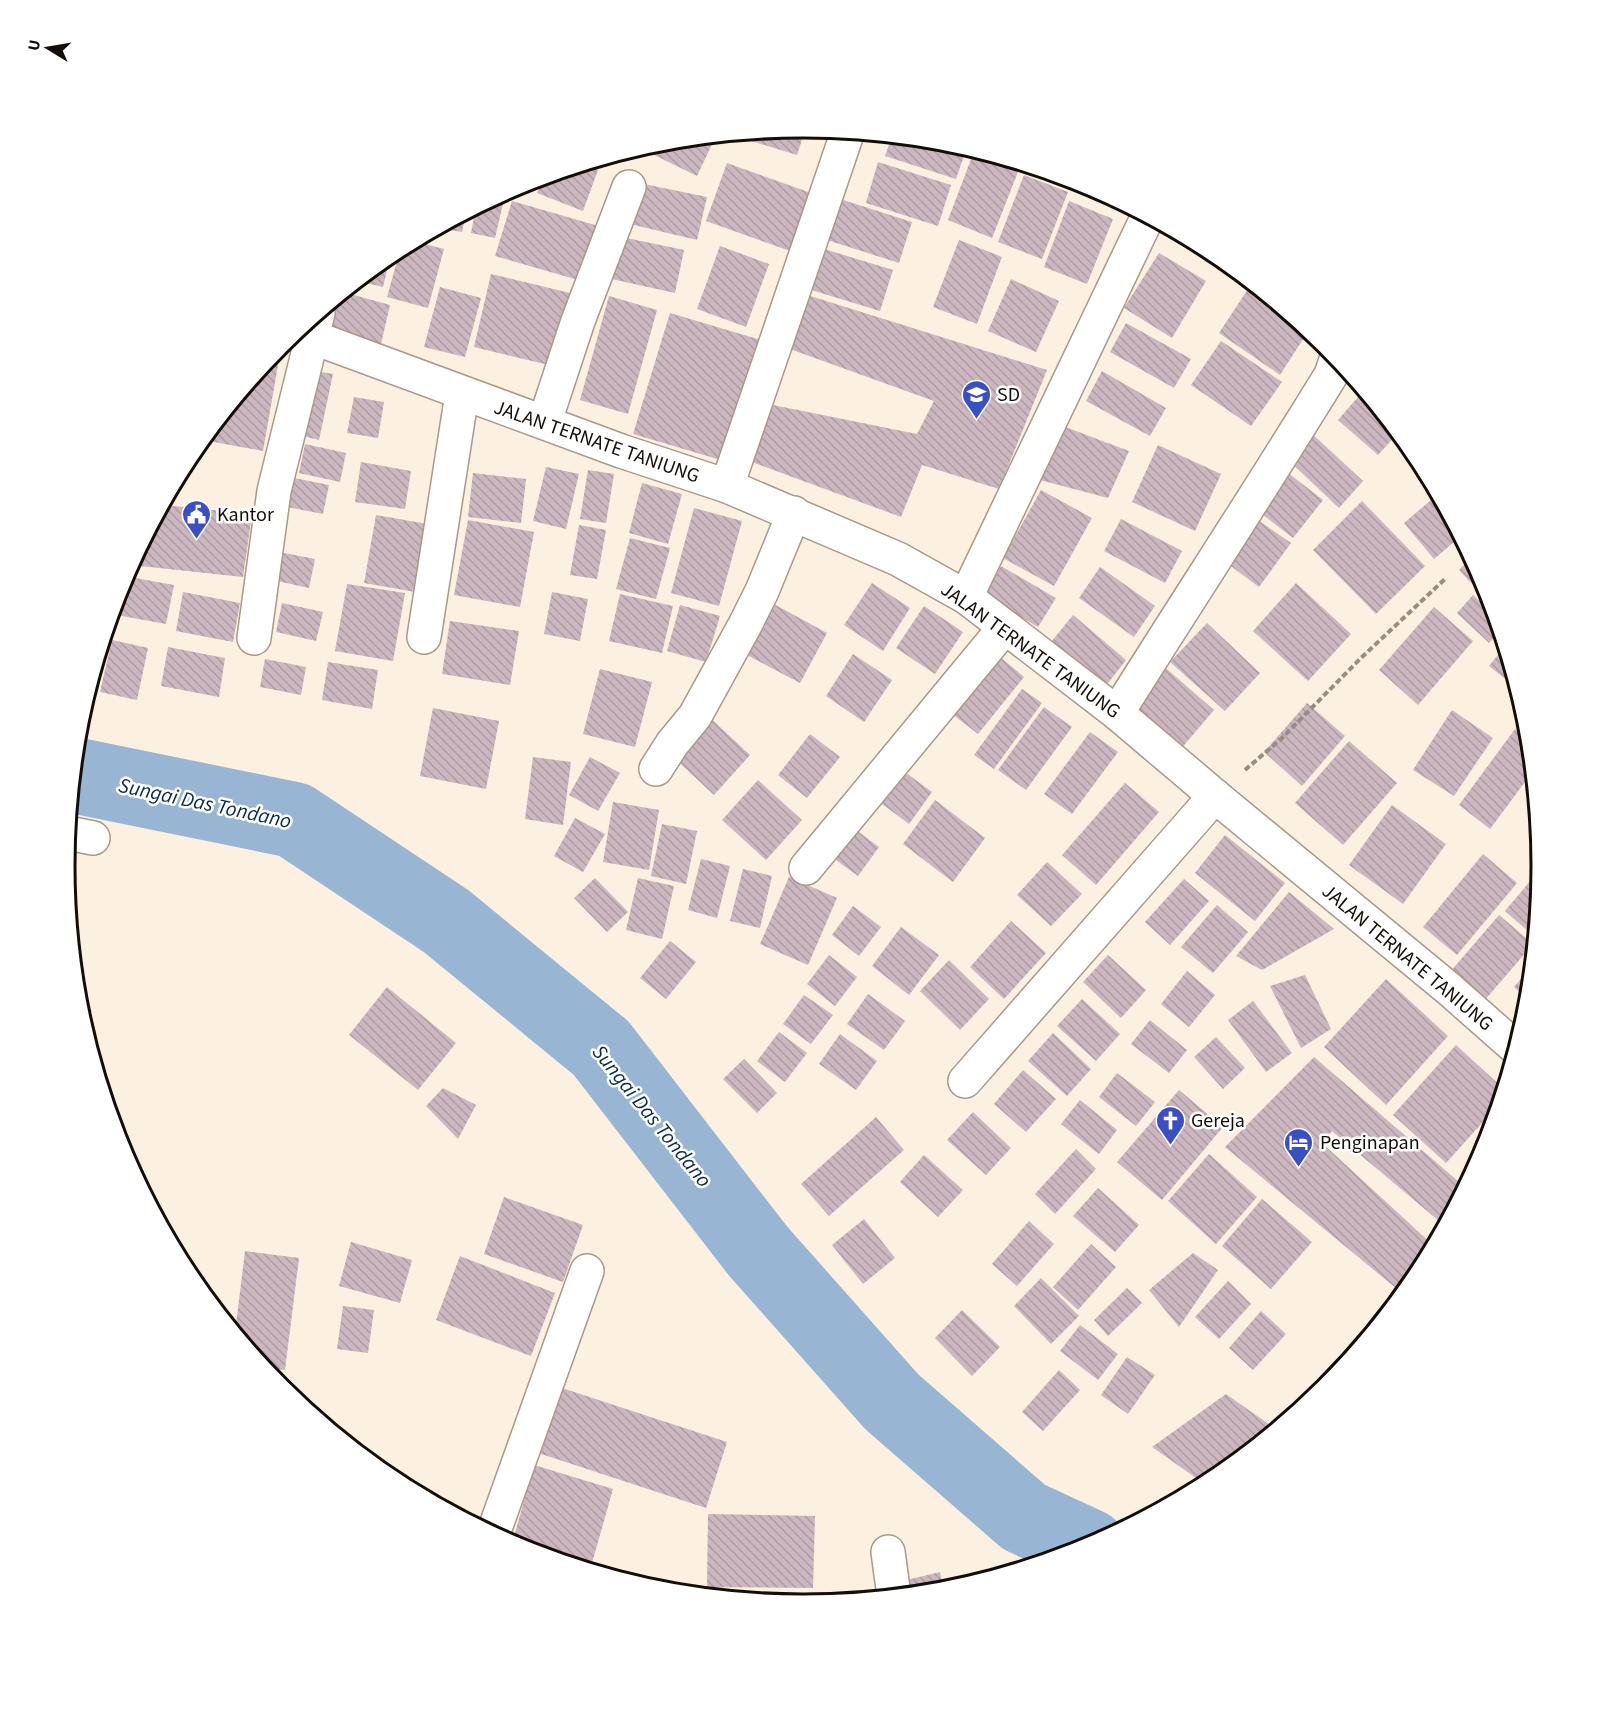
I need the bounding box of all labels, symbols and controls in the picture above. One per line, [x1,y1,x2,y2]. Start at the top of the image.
north arrow [18,18,78,78]
text: U [22,38,46,53]
school or university icon: SD [960,378,992,420]
place label: SD [997,381,1020,409]
street label: JALAN TERNATE TANIUNG [490,394,703,490]
public building icon: Kantor [180,498,212,540]
place label: Kantor [217,501,274,529]
street label: JALAN TERNATE TANIUNG [935,576,1126,726]
water label: Sungai Das Tondano [116,770,294,836]
street label: JALAN TERNATE TANIUNG [1316,878,1499,1038]
water label: Sungai Das Tondano [585,1038,719,1194]
church icon: Gereja [1154,1104,1186,1146]
place label: Gereja [1191,1107,1245,1135]
hotel icon: Penginapan [1283,1126,1315,1168]
place label: Penginapan [1320,1129,1420,1157]

